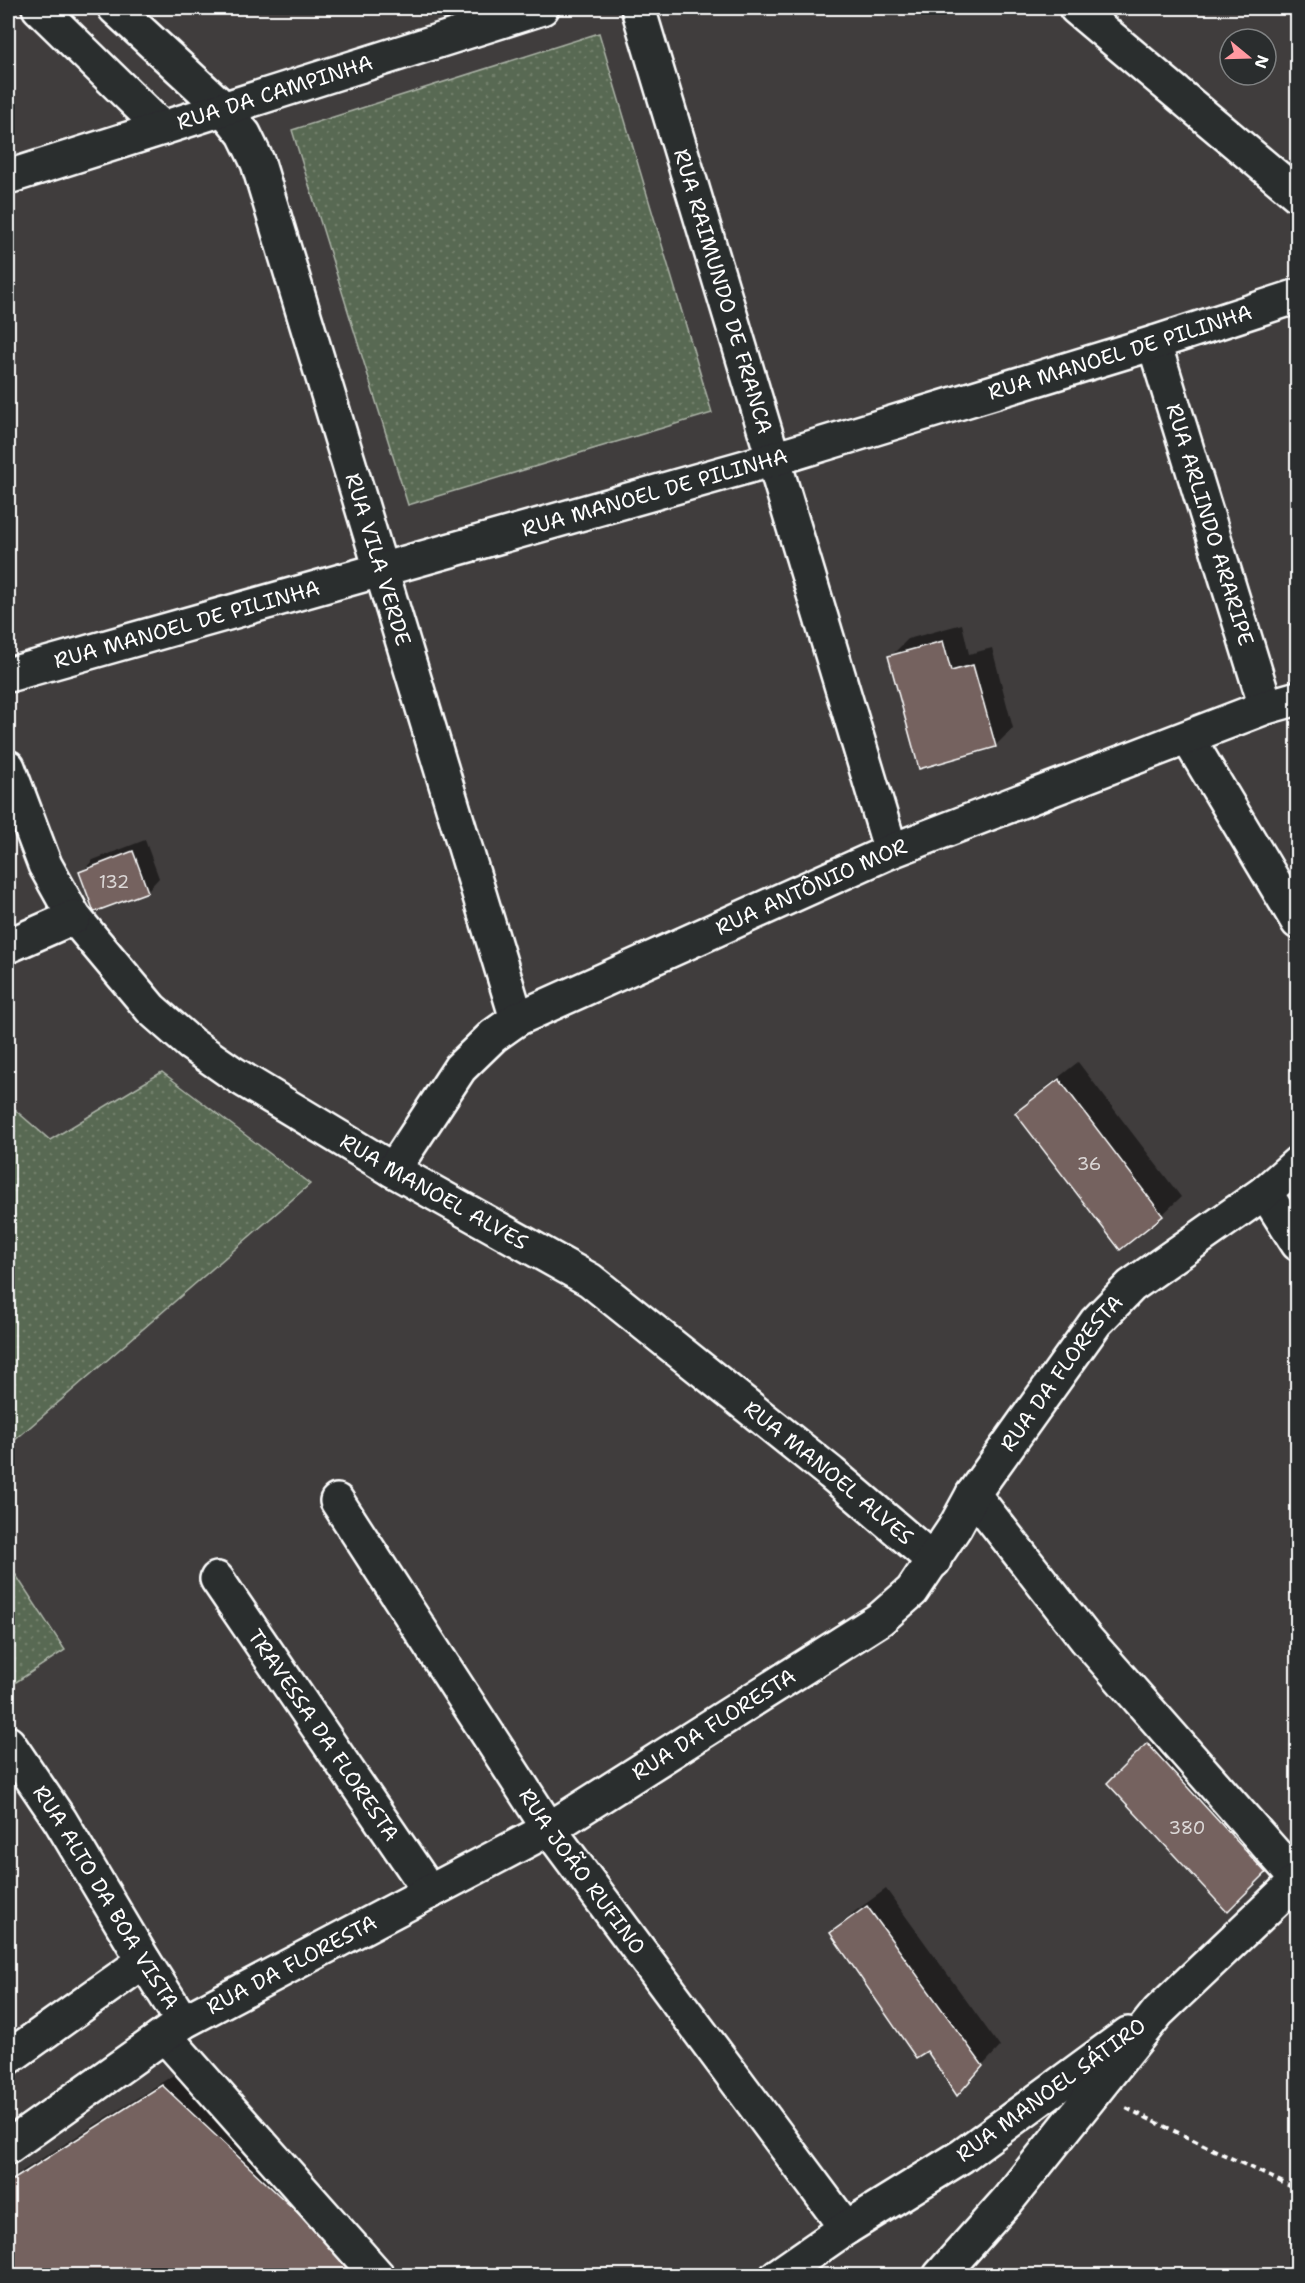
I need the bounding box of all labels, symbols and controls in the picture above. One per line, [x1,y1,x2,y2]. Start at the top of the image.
north arrow [1218,27,1278,87]
street label: RUA DA CAMPINHA [173,48,376,137]
text: N [1250,52,1274,71]
street label: RUA RAIMUNDO DE FRANCA [667,146,779,437]
street label: RUA MANOEL DE PILINHA [985,298,1256,407]
street label: RUA ARLINDO ARARIPE [1159,400,1260,649]
street label: RUA MANOEL DE PILINHA [519,442,791,543]
street label: RUA VILA VERDE [339,470,417,649]
street label: RUA MANOEL DE PILINHA [51,574,323,675]
street label: RUA ANTÔNIO MOR [711,832,911,942]
house number: 132 [99,870,129,894]
street label: RUA MANOEL ALVES [335,1127,533,1257]
house number: 36 [1077,1152,1101,1176]
street label: RUA DA FLORESTA [994,1289,1129,1457]
street label: RUA MANOEL ALVES [738,1395,919,1551]
street label: TRAVESSA DA FLORESTA [241,1624,405,1847]
street label: RUA DA FLORESTA [627,1662,801,1787]
street label: RUA ALTO DA BOA VISTA [27,1780,185,2015]
street label: RUA JOÃO RUFINO [512,1783,652,1960]
house number: 380 [1169,1816,1205,1840]
street label: RUA DA FLORESTA [202,1908,382,2021]
street label: RUA MANOEL SÁTIRO [950,2011,1151,2168]

